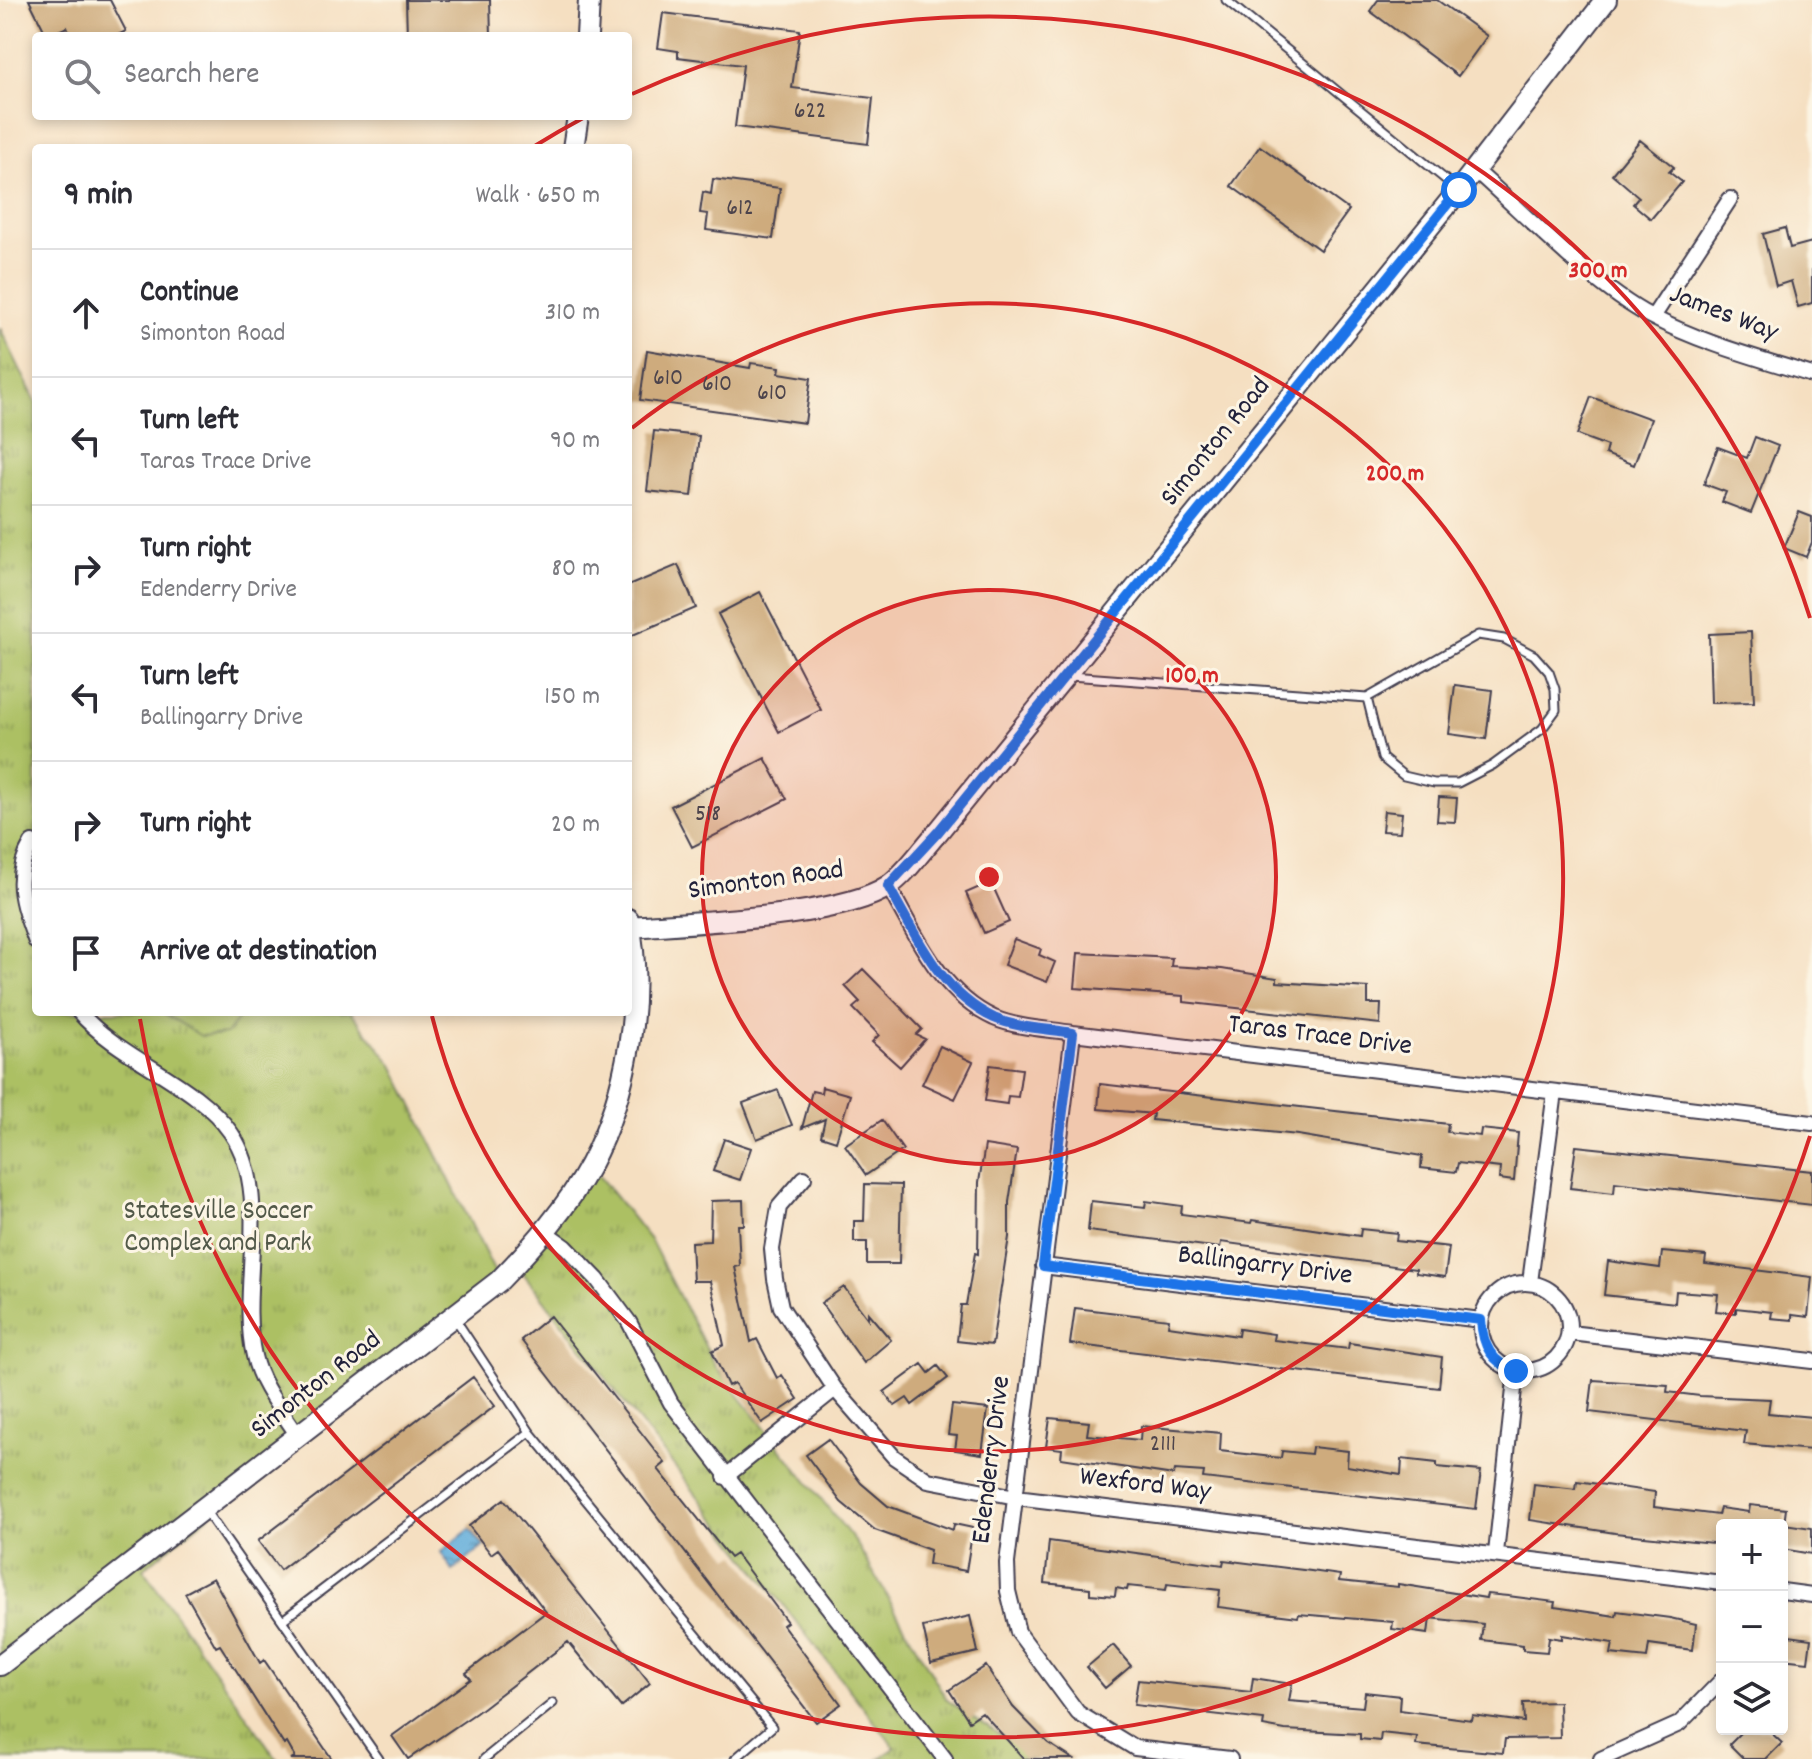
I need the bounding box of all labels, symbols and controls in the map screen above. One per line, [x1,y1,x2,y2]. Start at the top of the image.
search box [32,32,632,120]
icon: search [60,54,104,98]
text: Search here [124,55,260,98]
house number: 622 [794,95,826,129]
text: 9 min [64,172,133,221]
route start [1441,172,1477,208]
text: Walk · 650 m [475,178,600,215]
house number: 612 [726,192,754,226]
text: 300 m [1569,255,1627,289]
text: Continue [140,273,239,316]
street label: James Way [1663,276,1784,354]
icon: ahead [64,291,108,335]
text: 310 m [545,295,600,332]
text: Simonton Road [140,316,285,353]
house number: 610 [653,362,683,396]
house number: 610 [702,368,732,402]
street label: Simonton Road [1152,370,1282,516]
house number: 610 [757,377,787,411]
text: Turn left [140,401,239,444]
icon: left [64,419,108,463]
text: 90 m [550,423,600,460]
text: Taras Trace Drive [140,444,312,481]
text: 200 m [1366,458,1424,492]
text: Turn right [140,529,251,572]
icon: right [64,547,108,591]
text: 80 m [552,551,600,588]
text: Edenderry Drive [140,572,297,609]
text: Turn left [140,657,239,700]
text: 100 m [1165,660,1219,694]
icon: left [64,675,108,719]
text: 150 m [544,679,600,716]
text: Ballingarry Drive [140,700,303,737]
house number: 518 [695,798,721,832]
icon: right [64,803,108,847]
text: Turn right [140,804,251,847]
text: 20 m [551,807,600,844]
street label: Simonton Road [686,851,846,913]
centre of rings [975,863,1003,891]
icon: arrive [64,931,108,975]
text: Arrive at destination [140,932,377,975]
street label: Taras Trace Drive [1226,1006,1414,1068]
park label: Statesville Soccer Complex and Park [123,1193,313,1265]
street label: Ballingarry Drive [1175,1236,1355,1298]
street label: Simonton Road [243,1322,391,1450]
route end [1498,1353,1534,1389]
street label: Edenderry Drive [963,1374,1023,1546]
house number: 2111 [1150,1428,1176,1462]
street label: Wexford Way [1077,1458,1213,1514]
map controls [1716,1519,1788,1735]
button: + [1716,1519,1788,1591]
button: − [1716,1591,1788,1663]
button: layers [1716,1663,1788,1735]

